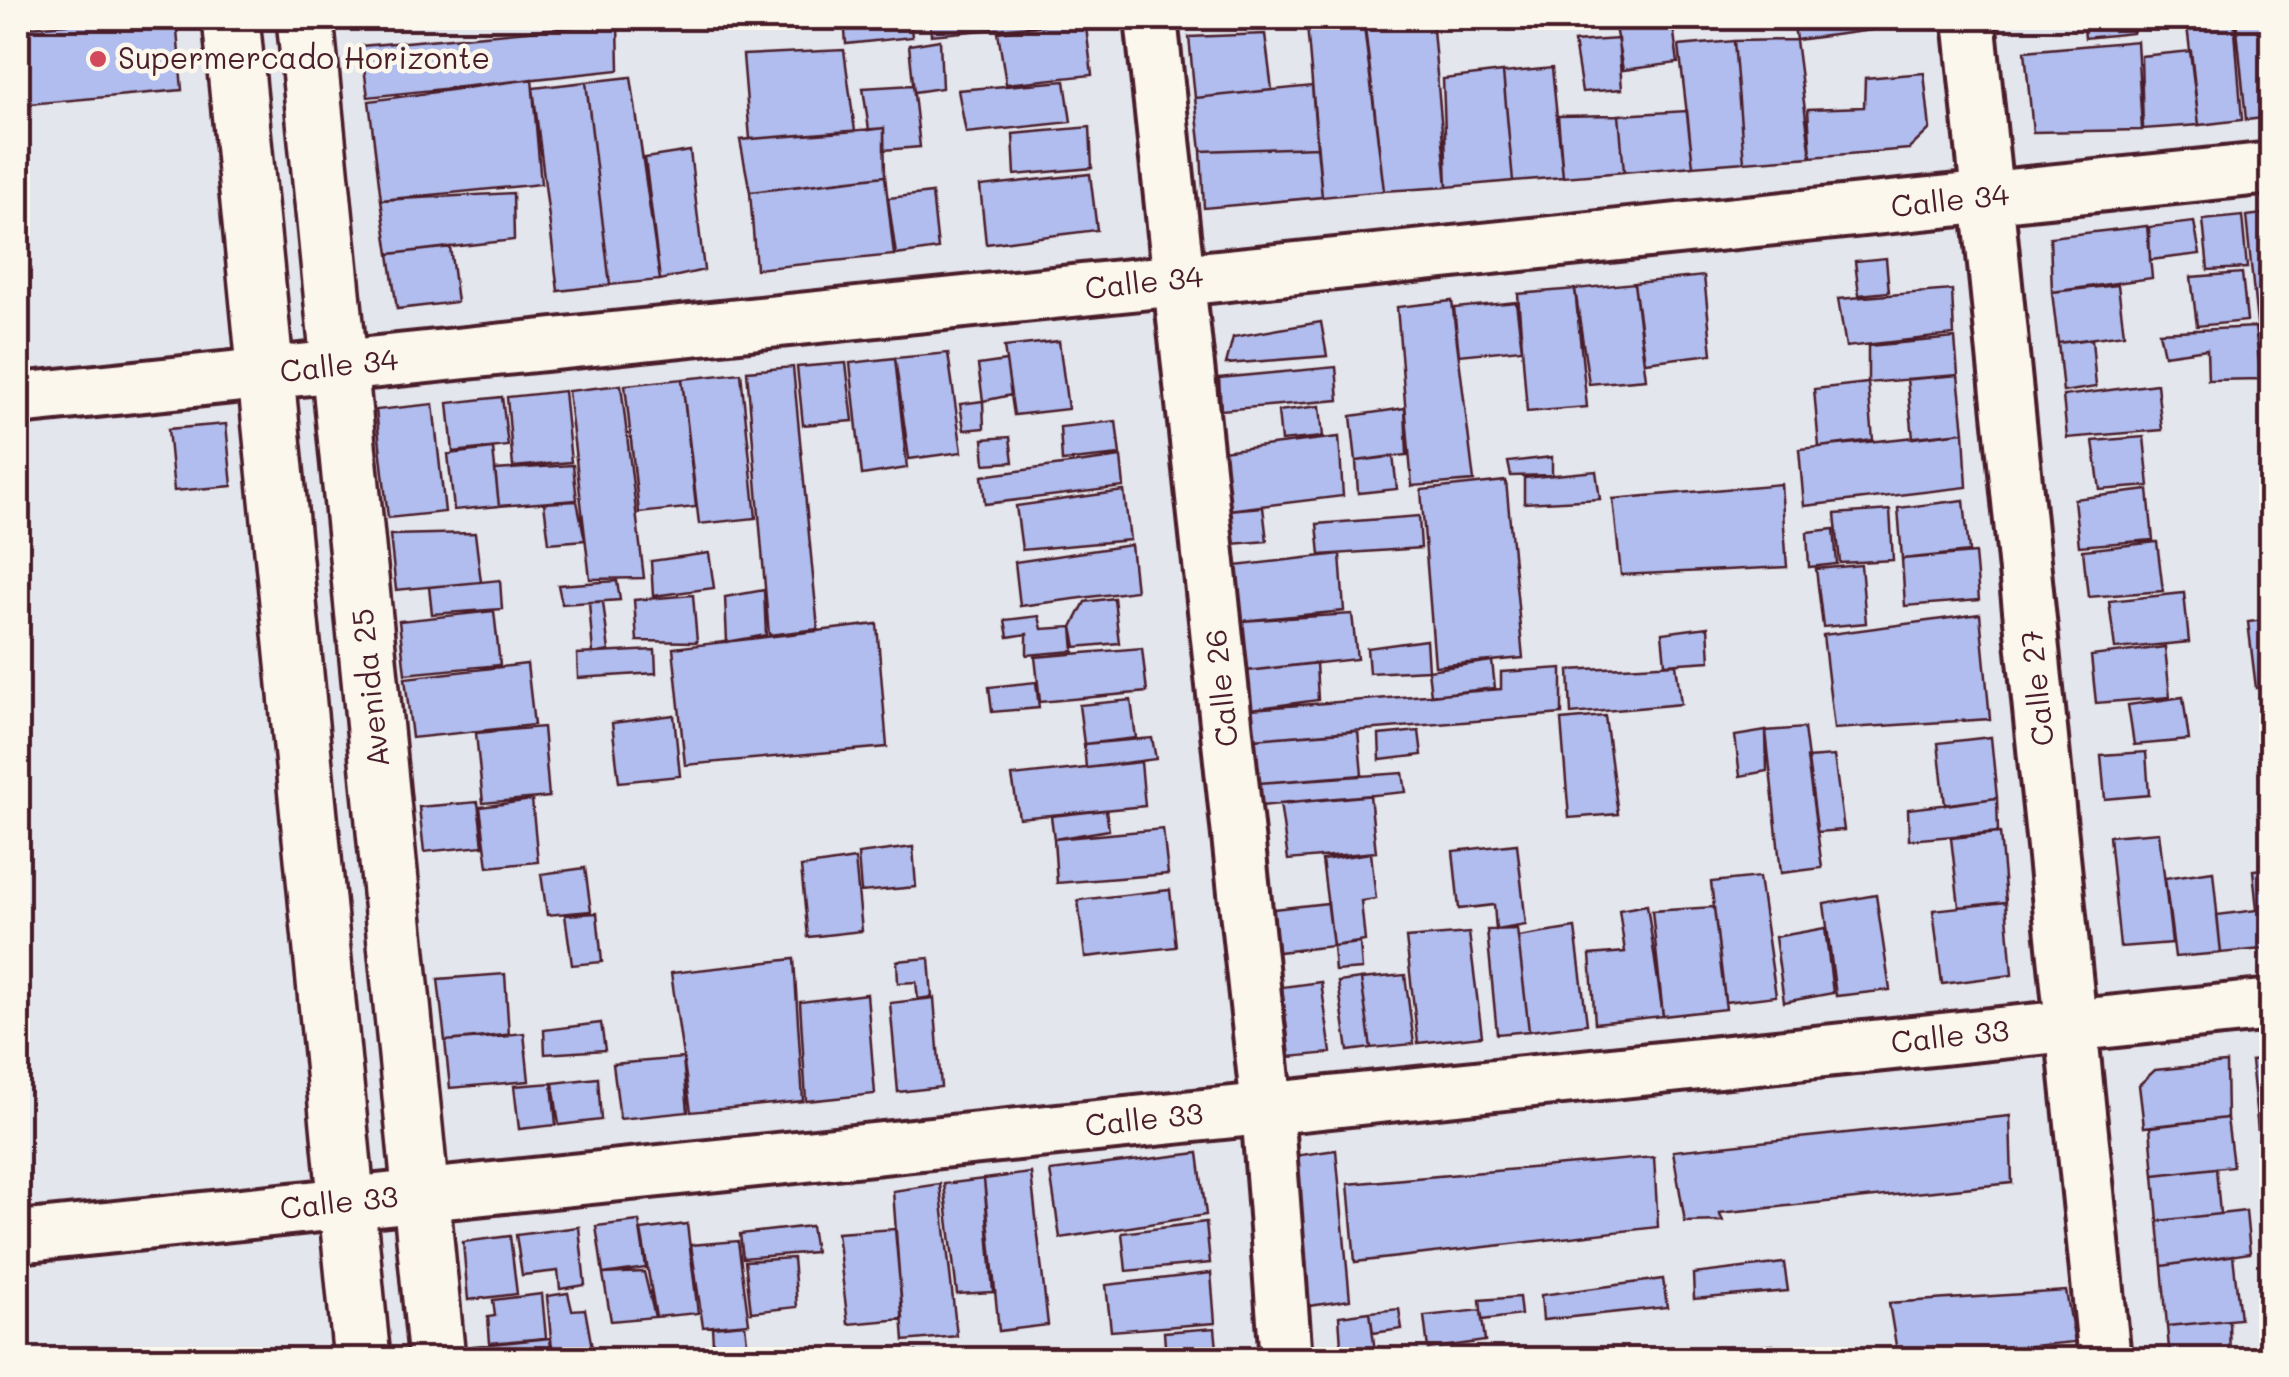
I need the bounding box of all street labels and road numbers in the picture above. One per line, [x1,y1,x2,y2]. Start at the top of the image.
street label: Calle 34 [1889,173,2011,225]
street label: Calle 34 [1083,255,1205,307]
street label: Calle 34 [278,338,400,390]
street label: Avenida 25 [341,607,397,770]
street label: Calle 26 [1194,627,1246,749]
street label: Calle 27 [2010,628,2062,748]
street label: Calle 33 [1889,1009,2011,1061]
street label: Calle 33 [1083,1092,1205,1144]
street label: Calle 33 [278,1175,400,1227]

